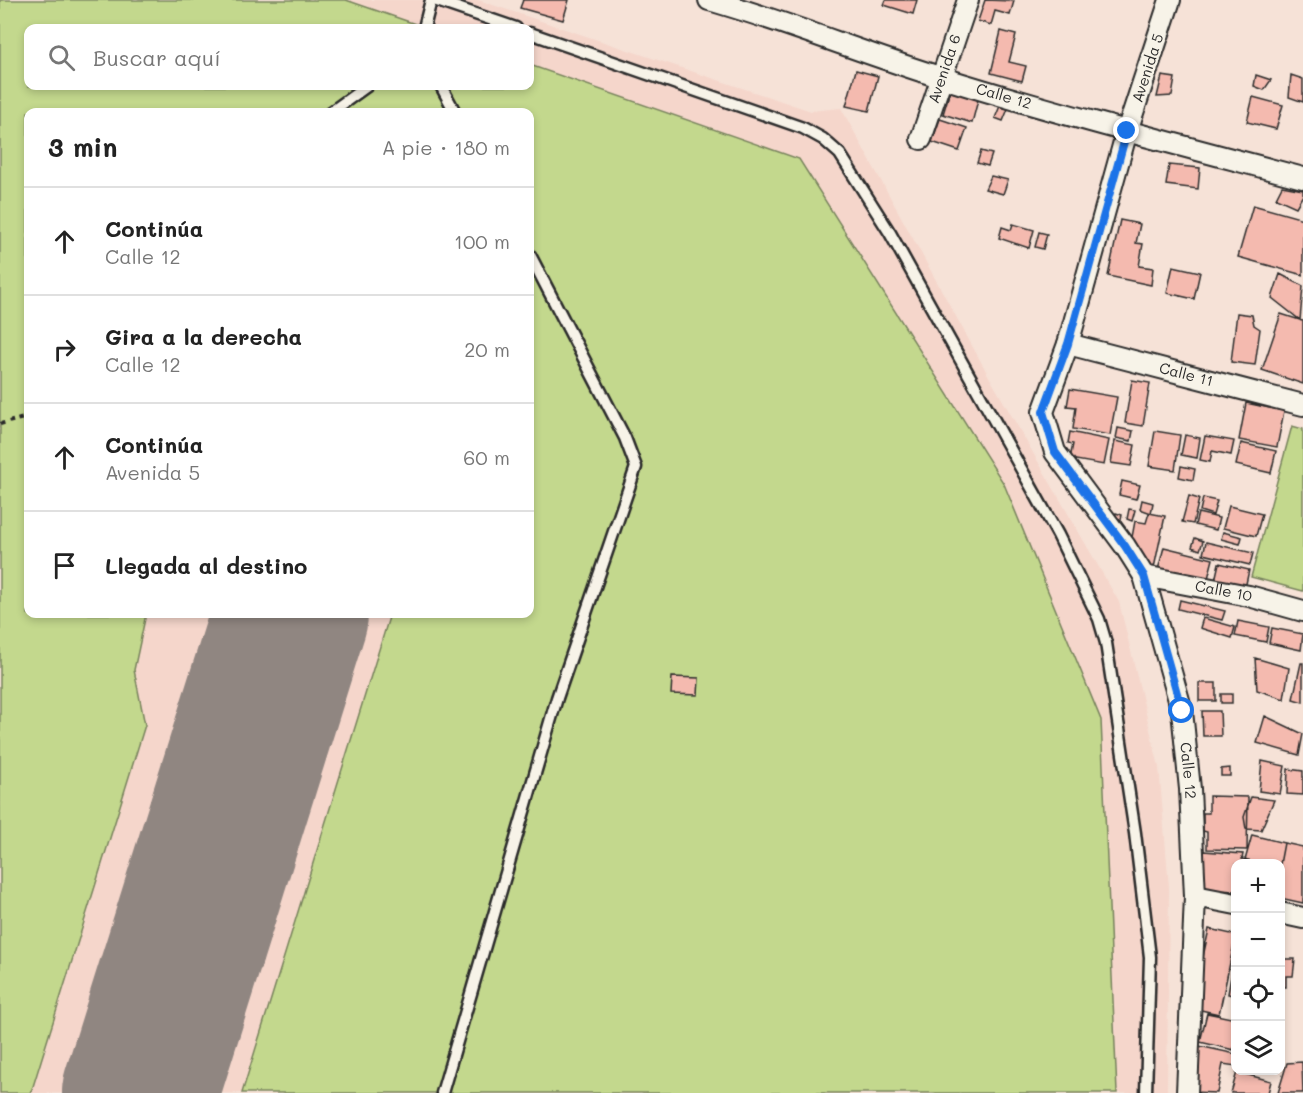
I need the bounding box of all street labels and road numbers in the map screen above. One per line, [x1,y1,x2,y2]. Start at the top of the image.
street label: Avenida 6 [923,31,965,106]
street label: Avenida 5 [1127,31,1168,105]
street label: Calle 12 [974,78,1034,113]
street label: Calle 11 [1157,357,1216,390]
street label: Calle 10 [1194,575,1254,605]
street label: Calle 12 [1176,741,1201,799]

